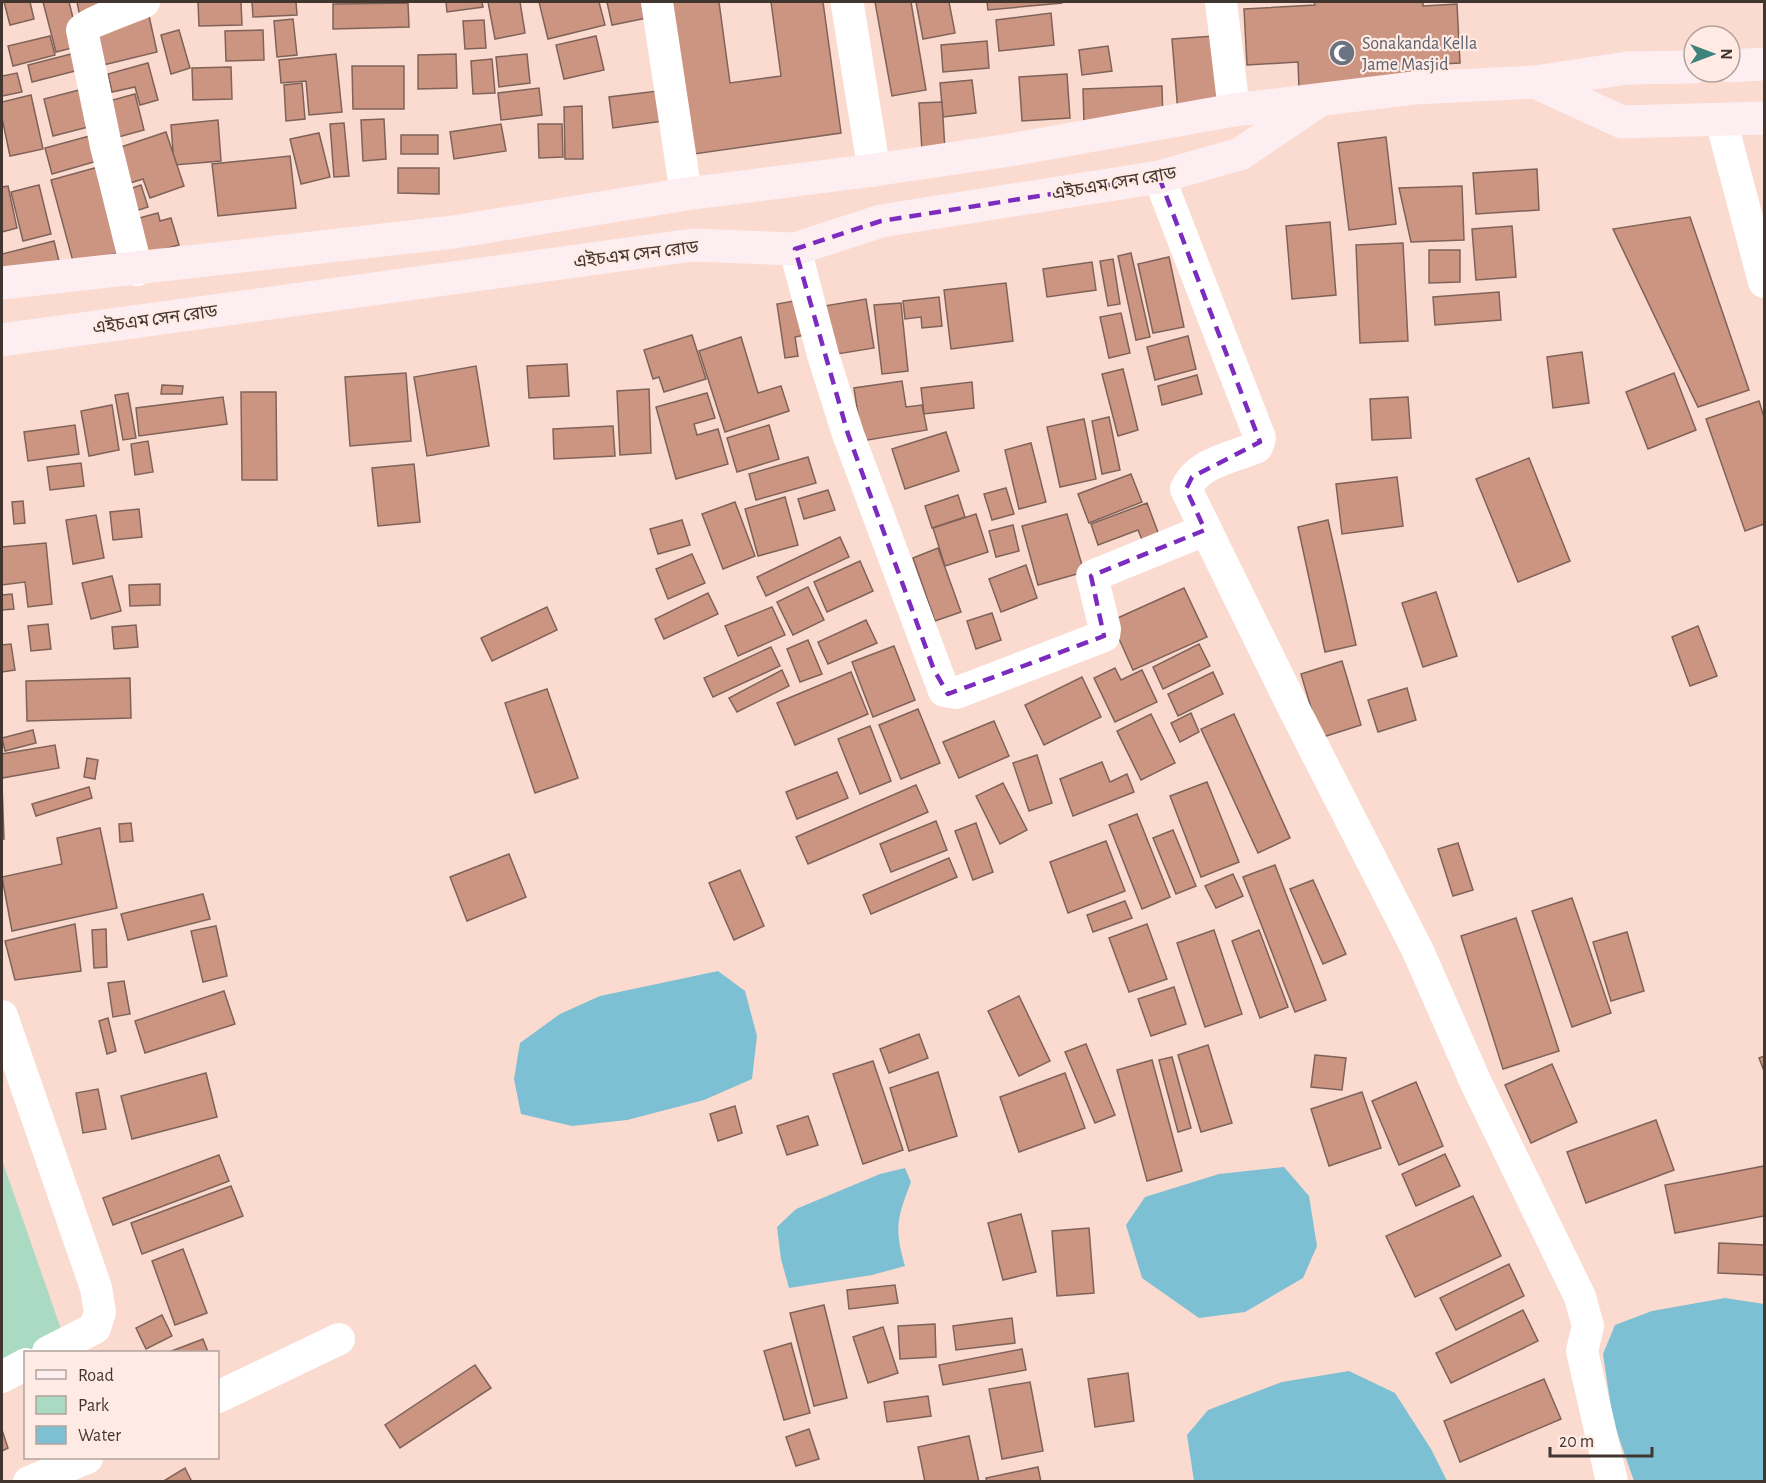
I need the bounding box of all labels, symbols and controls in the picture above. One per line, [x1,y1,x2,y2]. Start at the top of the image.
north arrow [1682,24,1742,84]
place label: Sonakanda Kella Jame Masjid [1362,35,1477,74]
mosque icon: Sonakanda Kella Jame Masjid [1327,38,1357,68]
text: N [1718,48,1734,60]
street label: এইচএম সেন রোড [1050,162,1178,204]
street label: এইচএম সেন রোড [572,236,700,272]
street label: এইচএম সেন রোড [91,300,219,338]
legend [24,1351,219,1459]
text: Road [78,1367,114,1385]
text: Park [78,1397,110,1415]
scale bar [1550,1420,1652,1458]
text: Water [78,1427,121,1445]
text: 20 m [1559,1433,1594,1451]

